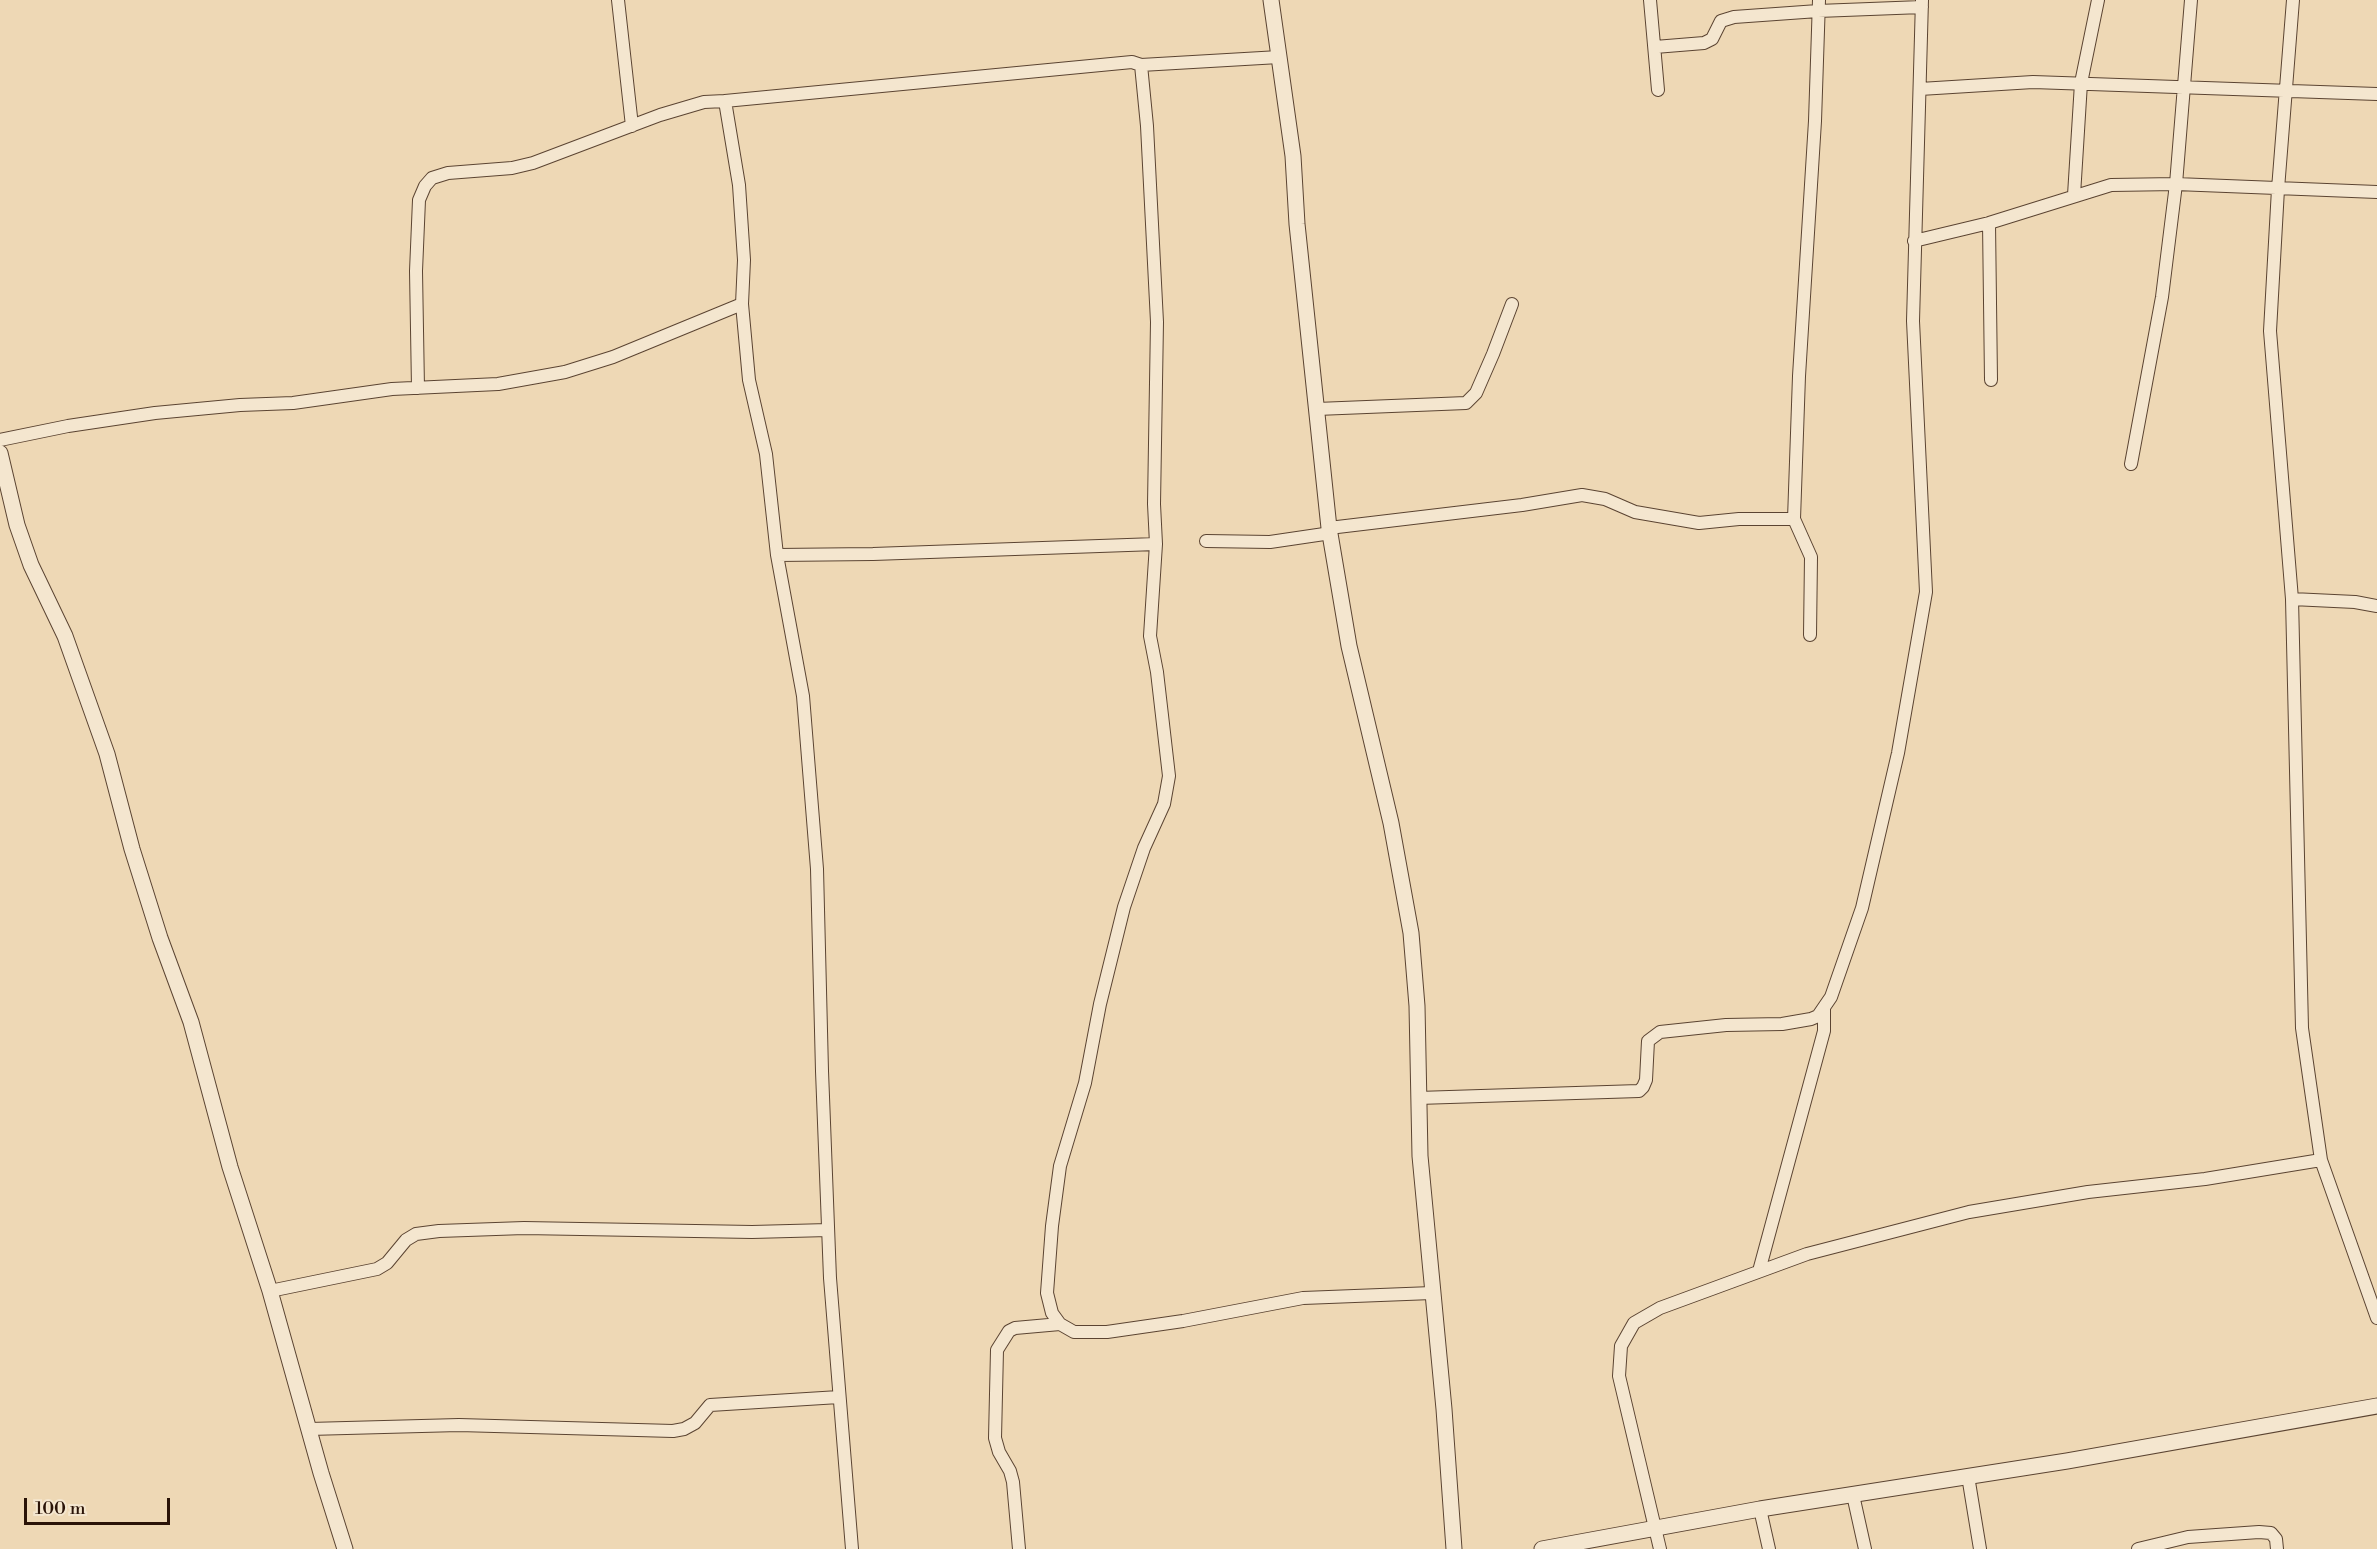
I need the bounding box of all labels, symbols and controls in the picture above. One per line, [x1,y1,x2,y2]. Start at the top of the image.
scale bar [27,1486,172,1524]
text: 100 m [35,1497,86,1520]

